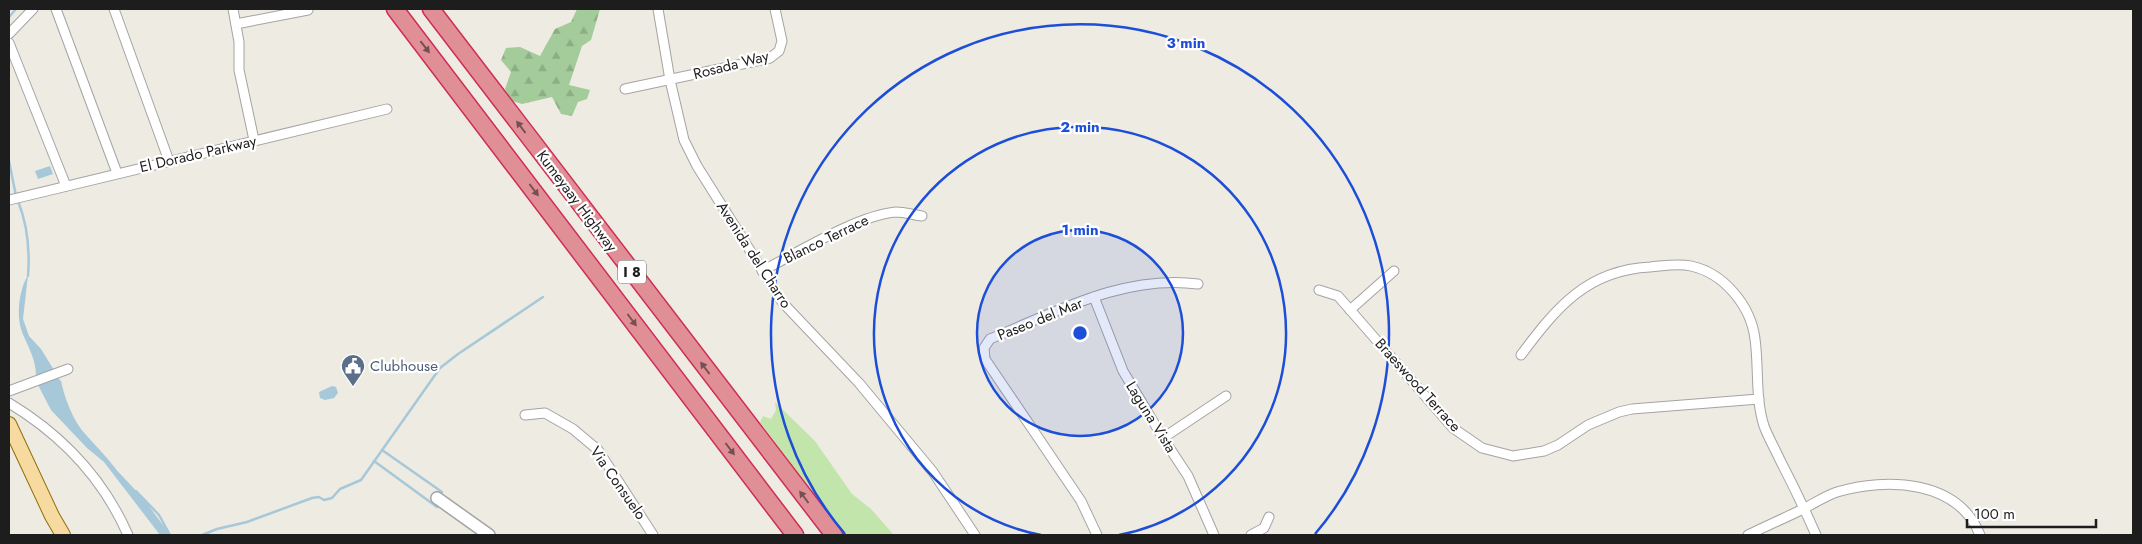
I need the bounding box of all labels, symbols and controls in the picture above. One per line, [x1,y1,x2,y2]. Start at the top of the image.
text: 3 min [1167,32,1205,54]
one-way arrow [420,40,430,54]
street label: Rosada Way [691,45,771,85]
text: 2 min [1060,116,1100,138]
one-way arrow [516,121,527,134]
street label: El Dorado Parkway [138,130,259,178]
street label: Kumeyaay Highway [531,146,623,257]
one-way arrow [529,183,539,197]
street label: Avenida del Charro [711,197,797,313]
street label: Blanco Terrace [780,209,873,269]
text: 1 min [1061,219,1099,241]
road number: I 8 [618,260,646,284]
street label: Paseo del Mar [994,292,1087,346]
one-way arrow [627,313,638,326]
centre of rings [1071,324,1089,342]
street label: Braeswood Terrace [1370,333,1466,437]
public building icon: Clubhouse [340,353,366,387]
place label: Clubhouse [370,355,438,377]
one-way arrow [700,362,711,375]
street label: Laguna Vista [1120,377,1182,457]
street label: Via Consuelo [585,442,651,524]
one-way arrow [725,442,736,455]
one-way arrow [799,490,809,504]
scale bar [1967,496,2096,528]
text: 100 m [1974,503,2015,525]

